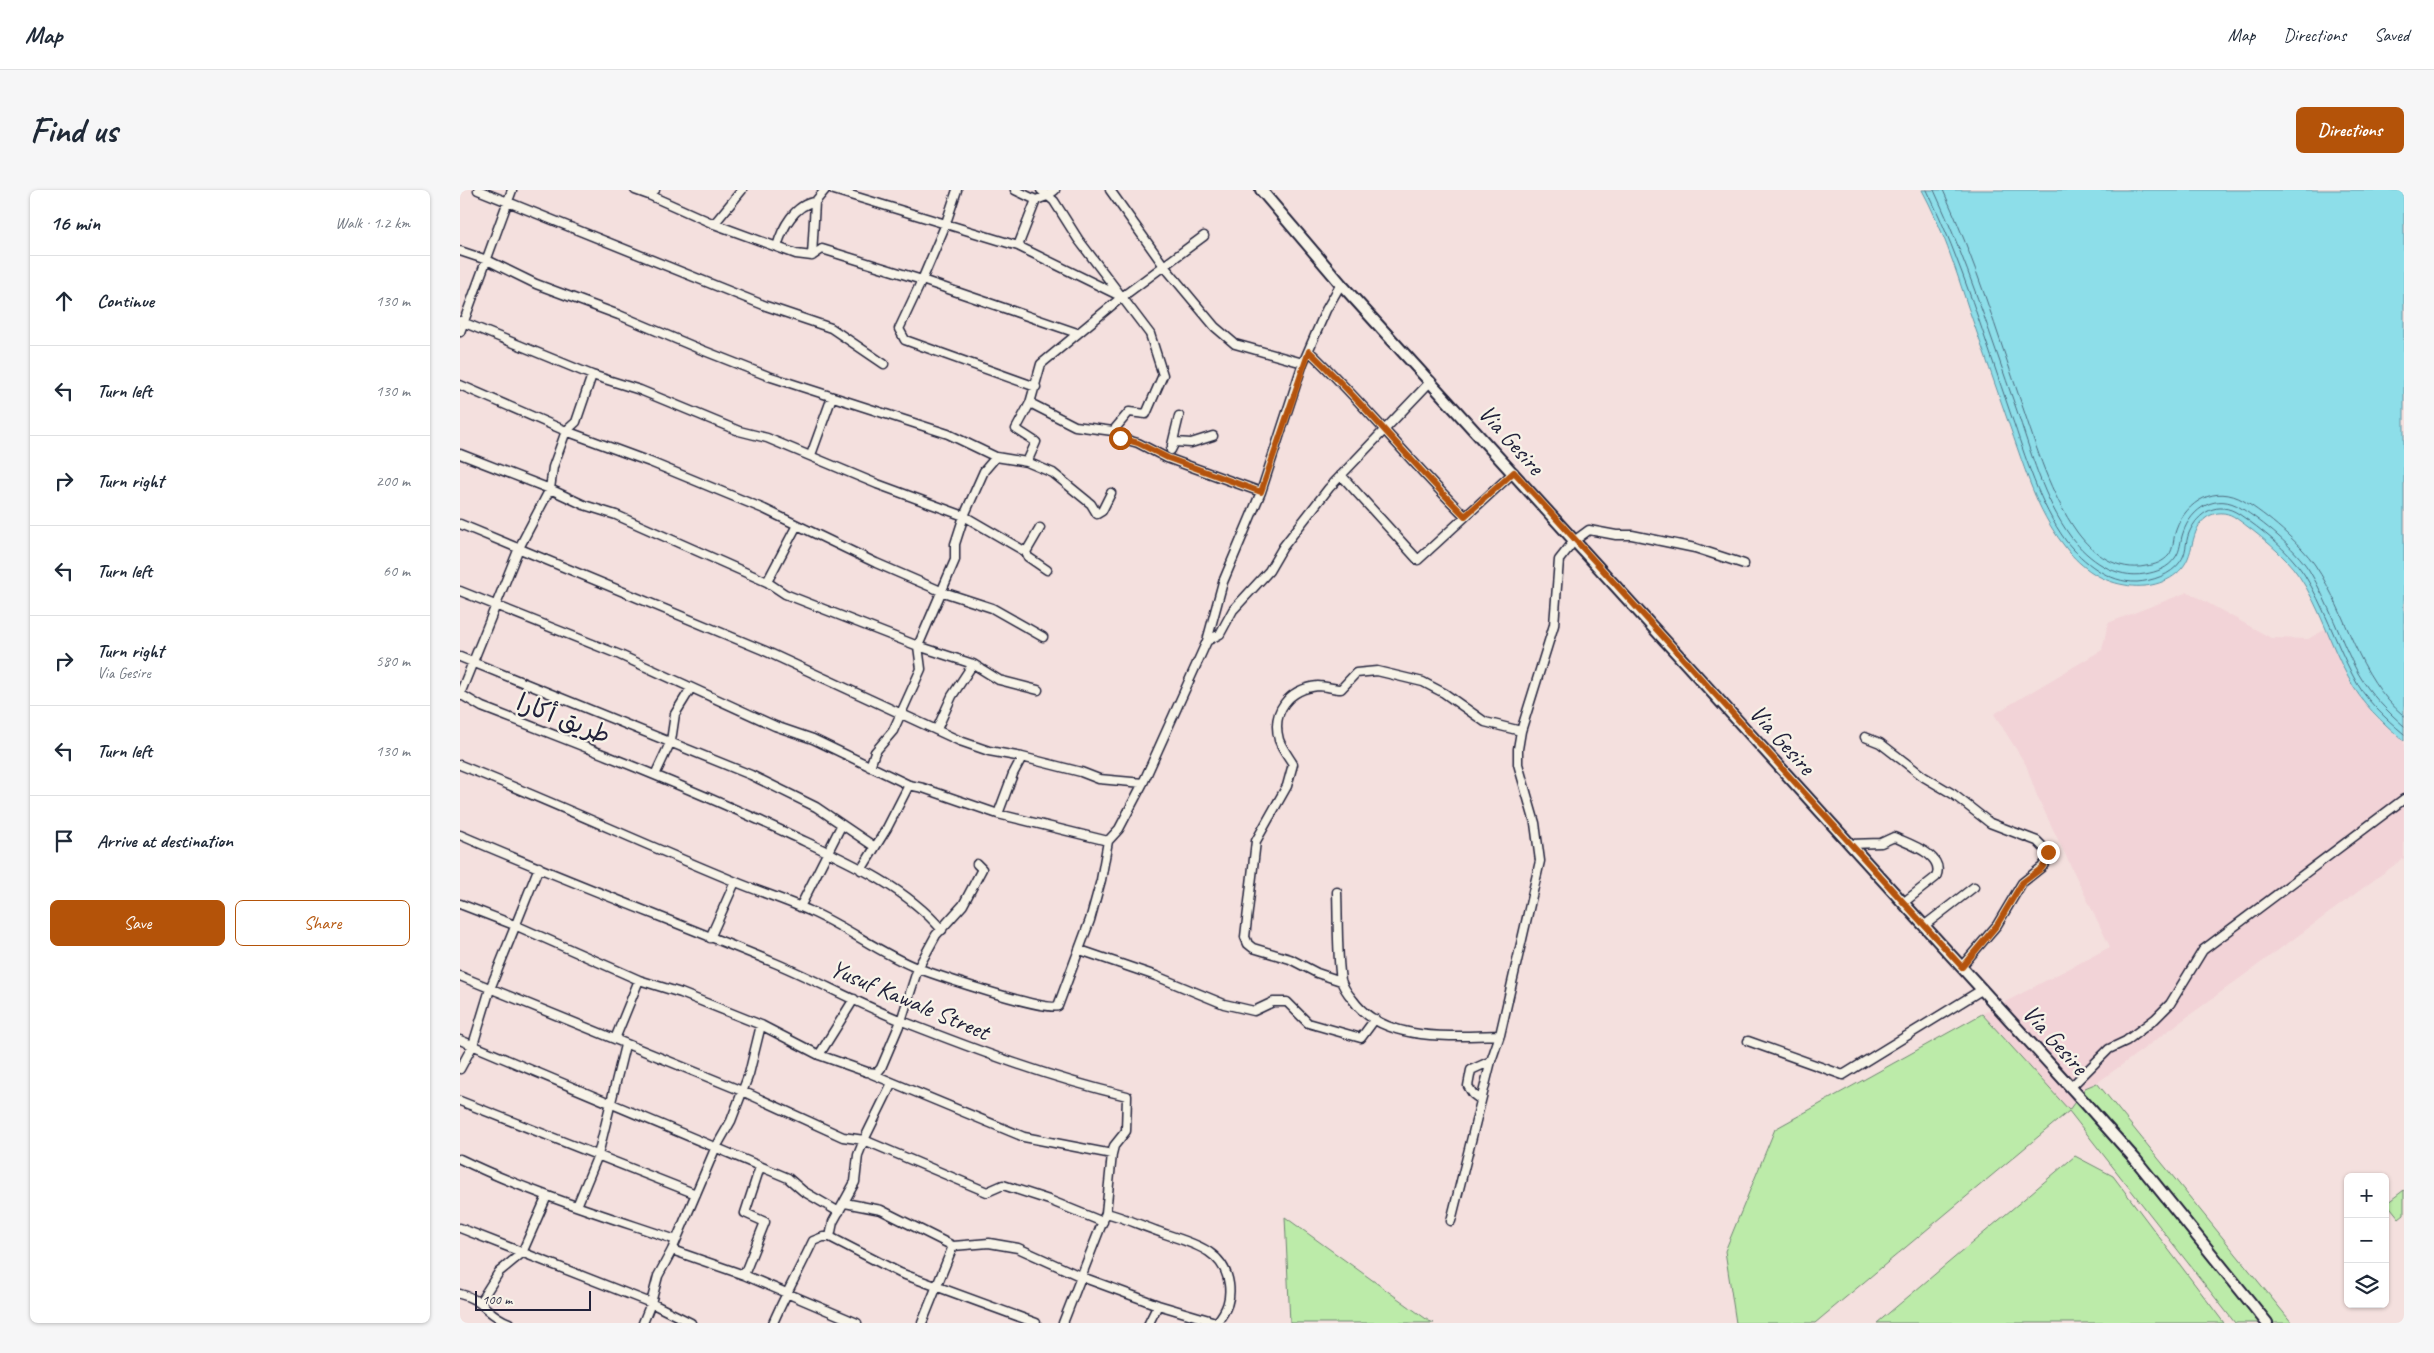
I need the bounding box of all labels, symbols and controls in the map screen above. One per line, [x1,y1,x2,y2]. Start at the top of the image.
text: Map [25,20,62,50]
text: Map [2228,24,2255,46]
text: Directions [2283,24,2346,46]
text: Saved [2374,24,2409,46]
button: Directions [2296,107,2404,153]
text: Find us [30,108,117,153]
text: 16 min [50,210,100,236]
text: Walk · 1.2 km [335,213,410,233]
icon: ahead [50,287,78,315]
text: Continue [97,289,154,313]
text: 130 m [376,291,410,311]
icon: left [50,377,78,405]
text: Turn left [97,379,152,403]
text: 130 m [376,381,410,401]
street label: Via Gesire [1471,398,1552,483]
route start [1109,427,1132,450]
icon: right [50,467,78,495]
text: Turn right [97,469,164,493]
text: 200 m [376,471,410,491]
icon: left [50,557,78,585]
text: Turn left [97,559,152,583]
text: 60 m [383,561,410,581]
text: Turn right [97,639,164,663]
icon: right [50,647,78,675]
text: 580 m [376,651,410,671]
text: Via Gesire [97,663,151,683]
street label: طريق أكارا [512,686,615,751]
street label: Via Gesire [1742,698,1823,783]
icon: left [50,737,78,765]
text: Turn left [97,739,152,763]
text: 130 m [376,741,410,761]
icon: arrive [50,827,78,855]
text: Arrive at destination [97,829,233,853]
route end [2037,841,2060,864]
button: Save [50,900,225,946]
button: Share [235,900,410,946]
street label: Yusuf Kawale Street [825,952,996,1049]
street label: Via Gesire [2015,998,2096,1083]
map controls [2344,1173,2389,1308]
button: + [2344,1173,2389,1218]
button: − [2344,1218,2389,1263]
button: layers [2344,1263,2389,1308]
scale bar [475,1288,591,1311]
text: 100 m [482,1291,512,1308]

